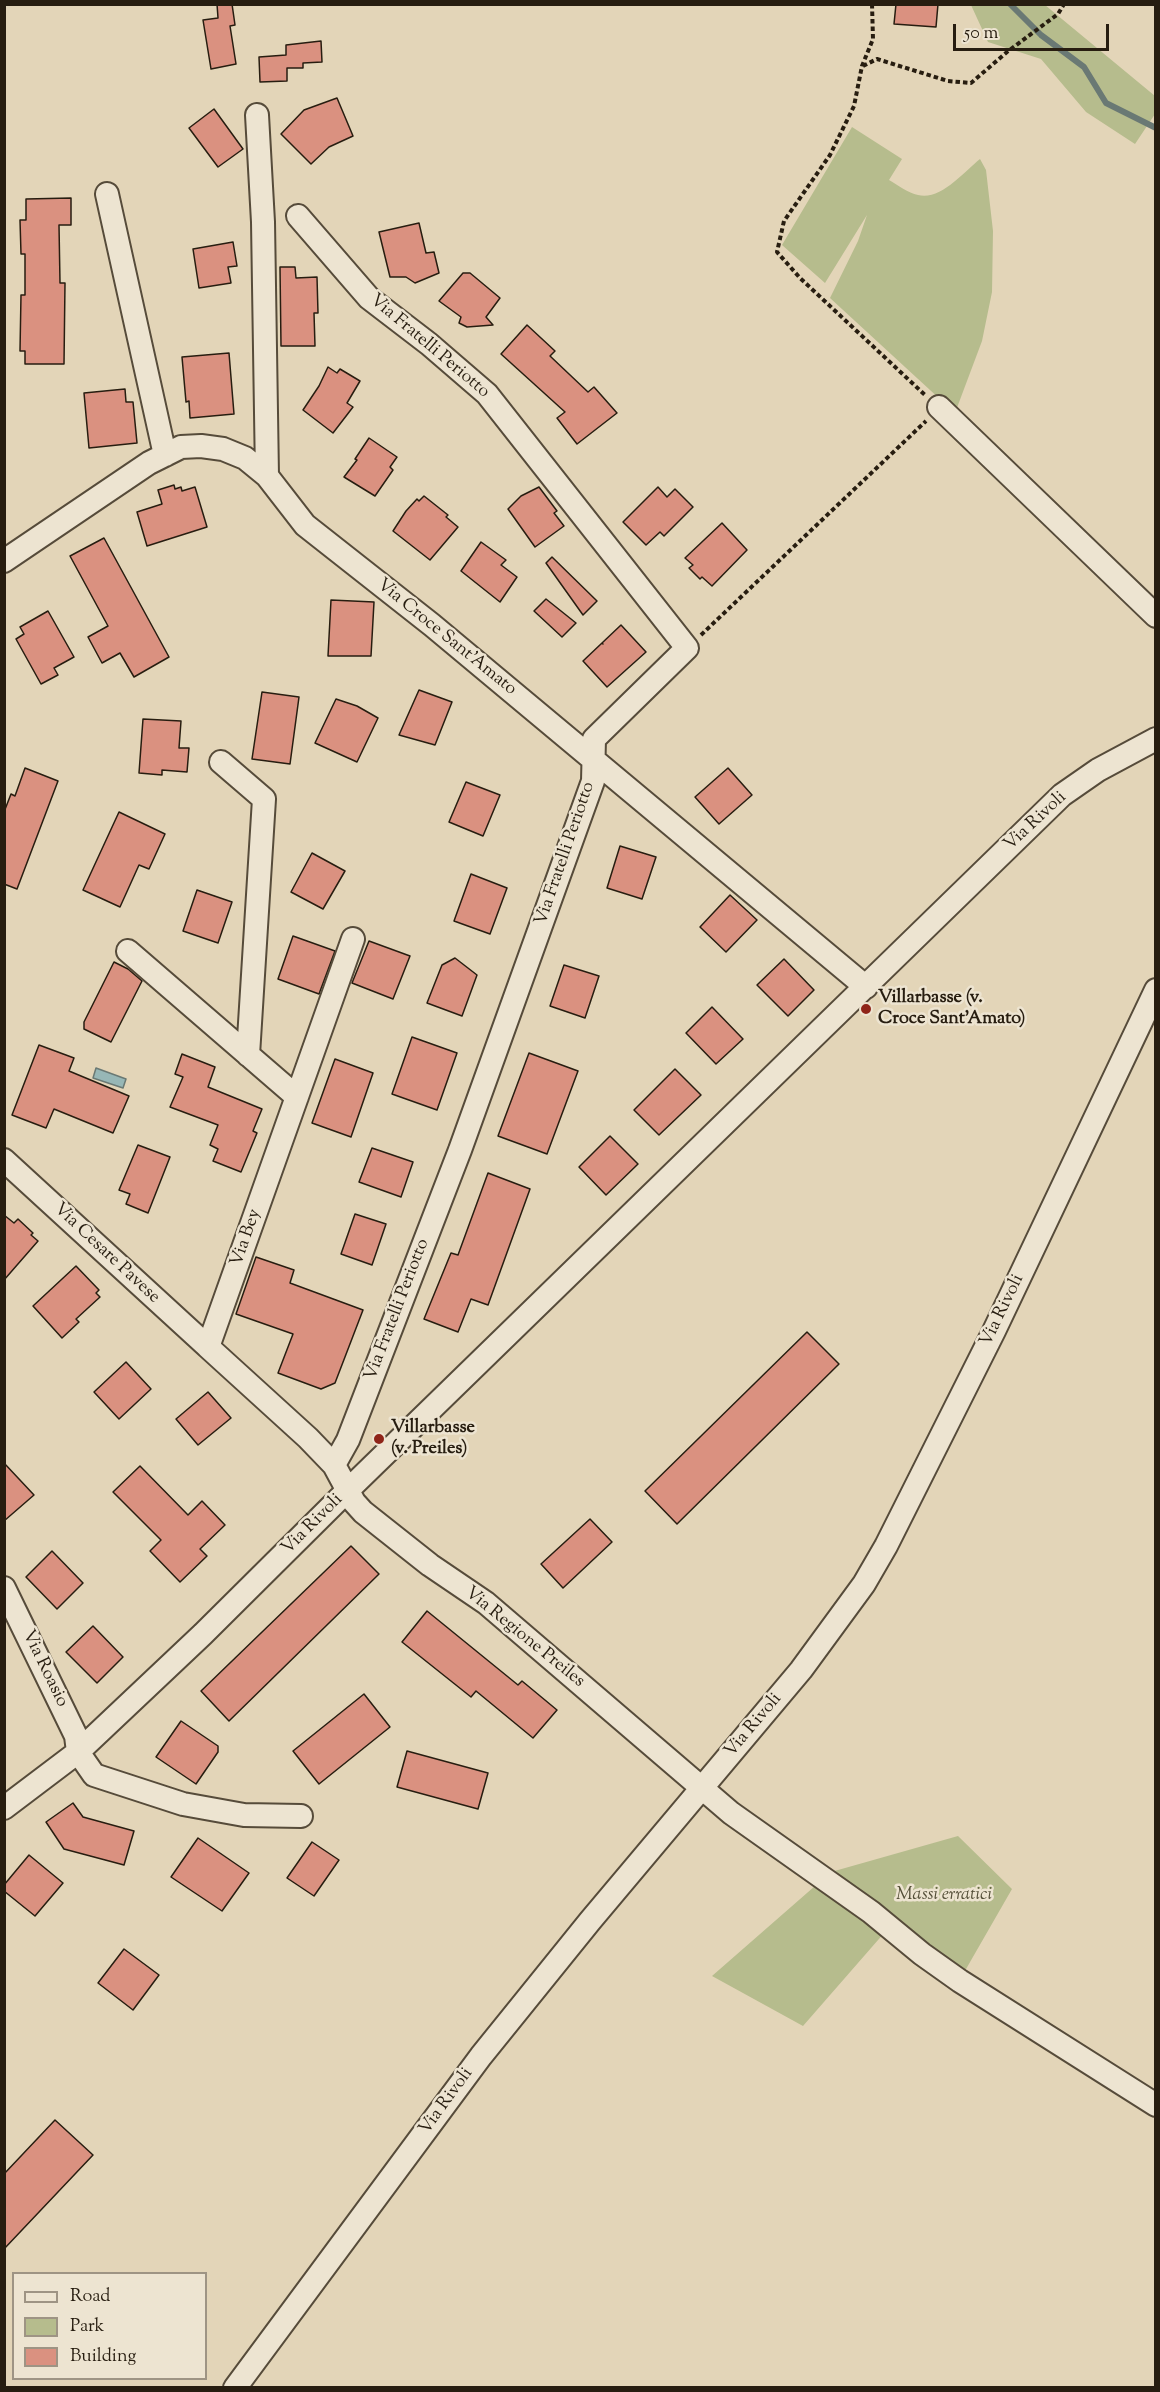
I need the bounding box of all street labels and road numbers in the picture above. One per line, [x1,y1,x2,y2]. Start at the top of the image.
street label: Via Fratelli Periotto [365,290,493,404]
street label: Via Croce Sant'Amato [372,575,520,701]
street label: Via Fratelli Periotto [531,779,601,929]
street label: Via Rivoli [1000,788,1072,856]
street label: Via Cesare Pavese [48,1199,164,1309]
street label: Via Bey [227,1207,267,1269]
street label: Via Fratelli Periotto [361,1236,435,1384]
street label: Via Rivoli [976,1271,1030,1351]
street label: Via Rivoli [278,1490,348,1560]
street label: Via Regione Preiles [460,1583,588,1693]
street label: Via Roasio [16,1627,72,1711]
street label: Via Rivoli [721,1689,787,1763]
street label: Via Rivoli [416,2064,478,2140]

